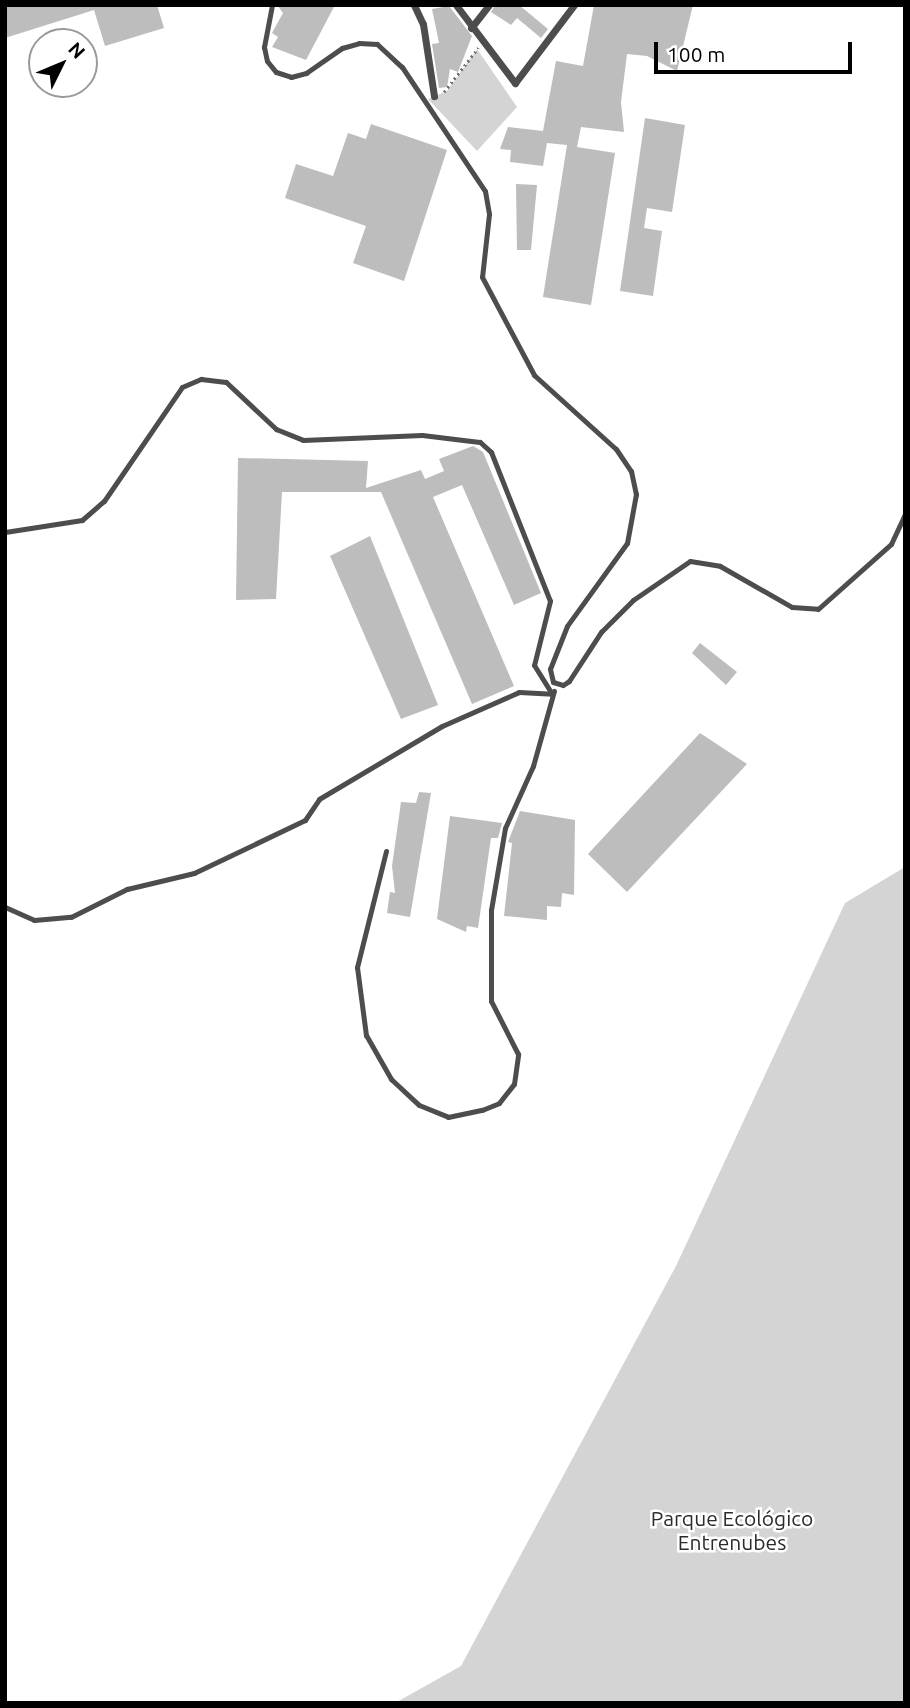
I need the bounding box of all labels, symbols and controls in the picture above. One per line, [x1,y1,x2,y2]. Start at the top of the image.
north arrow [28,28,98,98]
scale bar [658,28,856,72]
text: N [64,37,90,63]
text: 100 m [667,42,725,66]
park label: Parque Ecológico Entrenubes [651,1505,813,1555]

